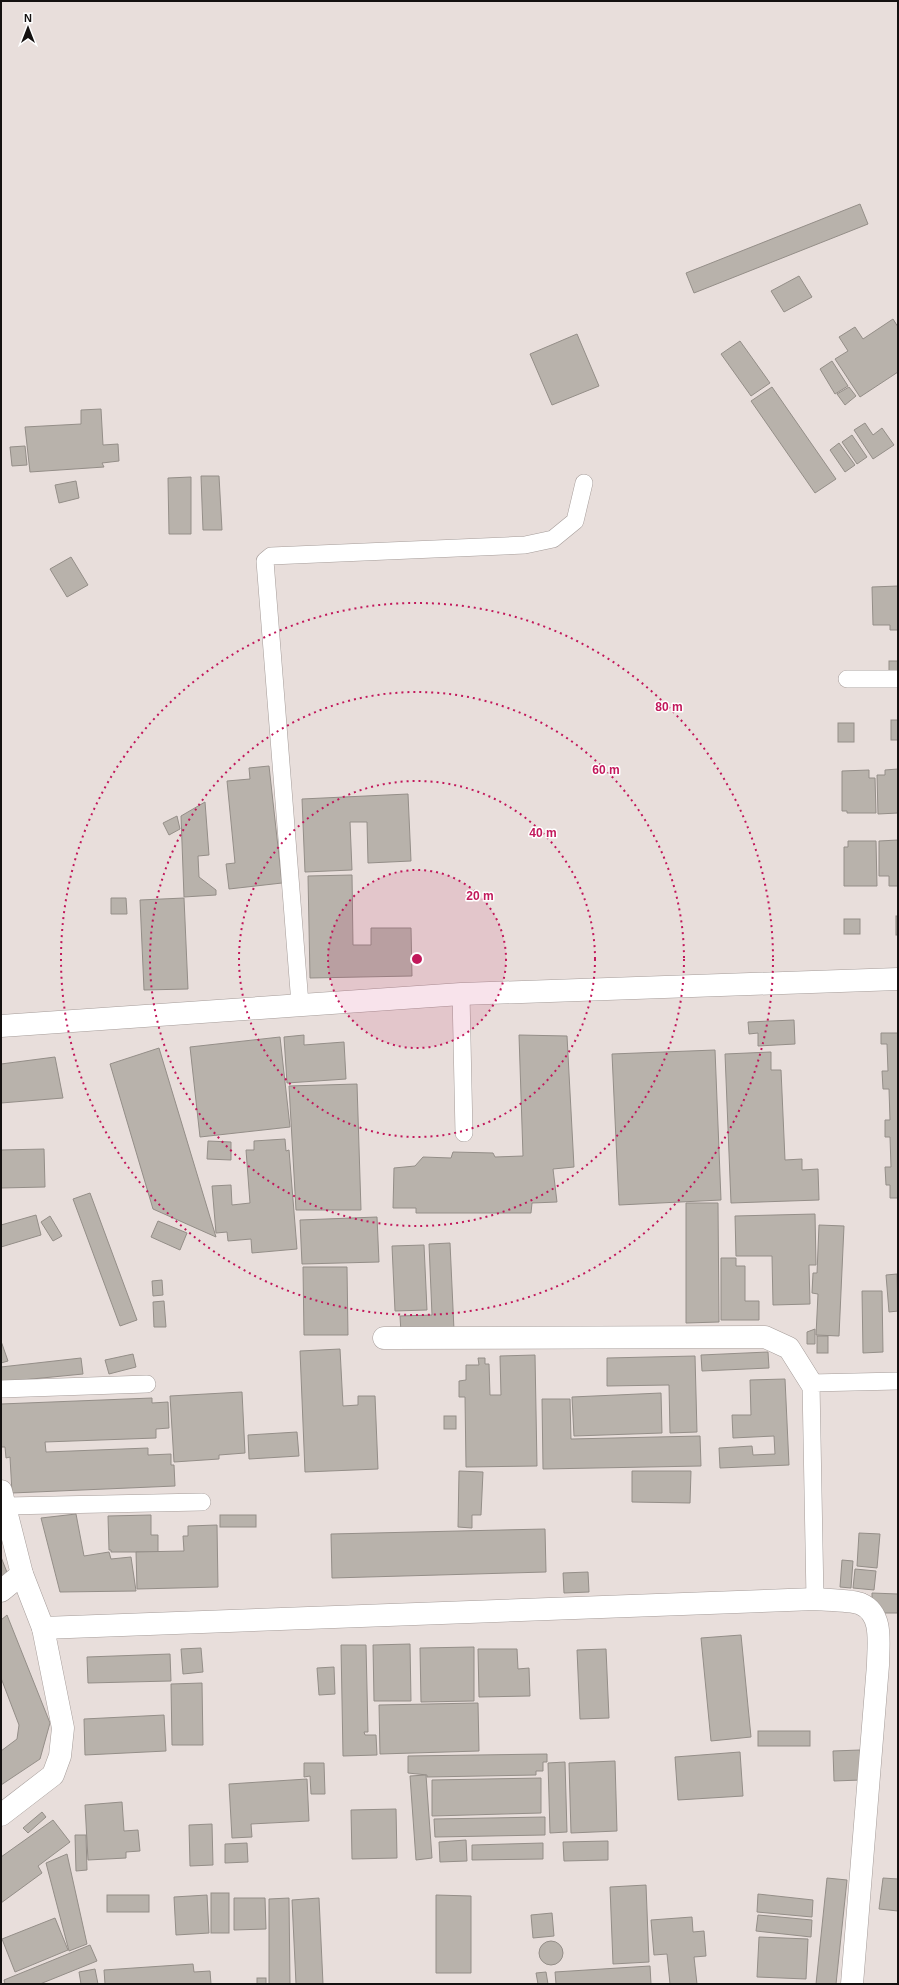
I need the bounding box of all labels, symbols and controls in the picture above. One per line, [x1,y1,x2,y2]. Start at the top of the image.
north arrow [8,8,48,48]
text: N [24,12,32,24]
text: 80 m [655,700,683,714]
text: 60 m [592,763,620,777]
text: 40 m [529,826,557,840]
text: 20 m [466,889,494,903]
centre of rings [410,952,424,966]

